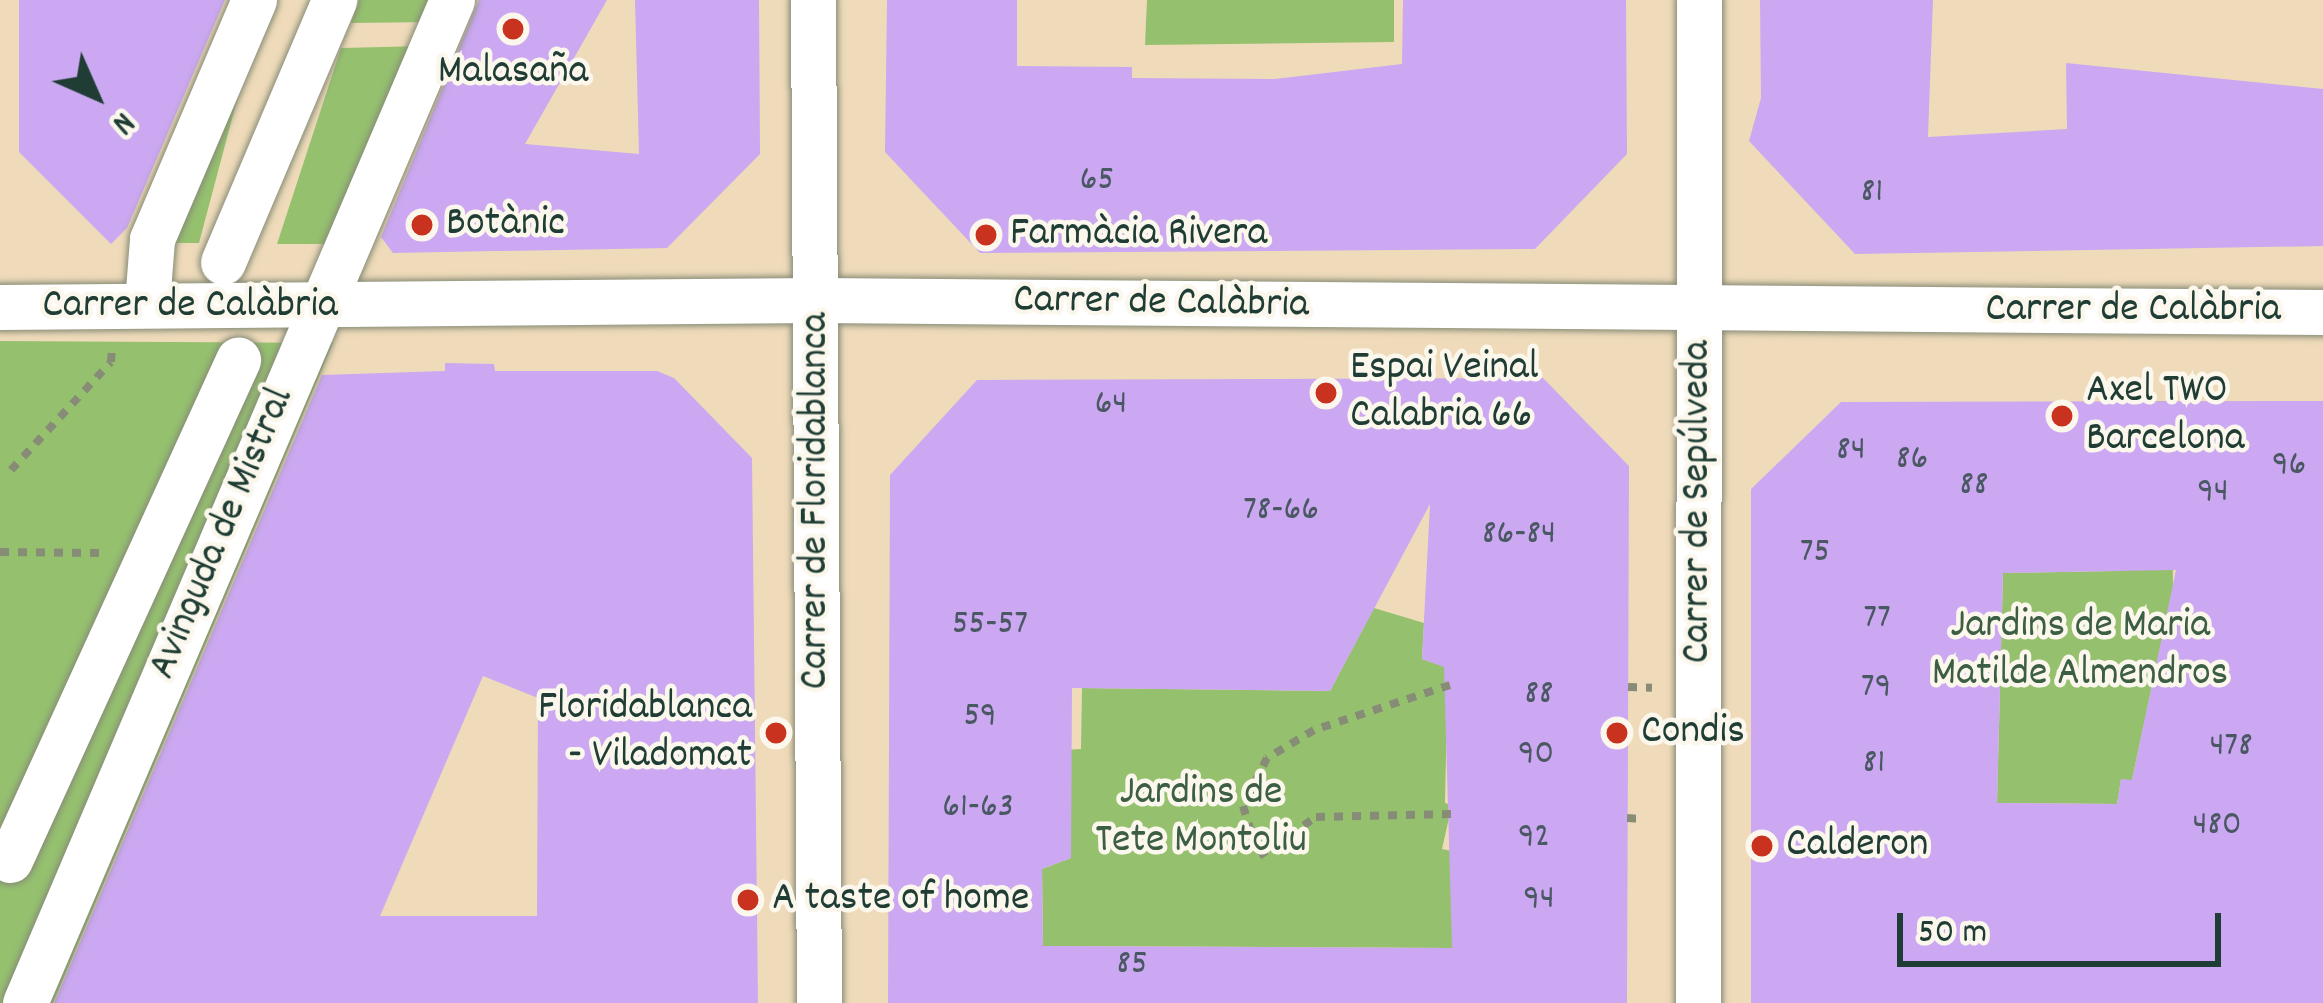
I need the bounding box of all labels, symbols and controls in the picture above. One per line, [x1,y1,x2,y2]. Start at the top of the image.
marker: Malasaña [500,16,526,42]
north arrow [36,36,156,156]
place label: Malasaña [438,48,588,98]
text: N [99,99,144,144]
house number: 65 [1080,160,1114,204]
house number: 81 [1861,172,1883,216]
place label: Botànic [446,200,565,250]
place label: Farmàcia Rivera [1010,210,1267,260]
marker: Botànic [409,212,435,238]
marker: Farmàcia Rivera [973,222,999,248]
street label: Carrer de Calàbria [1013,276,1309,332]
street label: Carrer de Calàbria [42,282,338,332]
street label: Carrer de Calàbria [1985,286,2281,336]
street label: Carrer de Floridablanca [792,312,842,690]
street label: Carrer de Sepúlveda [1674,341,1724,663]
place label: Espai Veinal Calabria 66 [1350,344,1539,442]
place label: Axel TWO Barcelona [2086,367,2244,466]
marker: Espai Veinal Calabria 66 [1313,380,1339,406]
street label: Avinguda de Mistral [139,381,307,687]
house number: 64 [1095,384,1127,428]
marker: Axel TWO Barcelona [2049,403,2075,429]
house number: 84 [1836,430,1866,474]
house number: 86 [1896,439,1928,483]
house number: 96 [2272,445,2306,489]
house number: 88 [1960,465,1988,509]
house number: 94 [2197,472,2229,516]
house number: 78-66 [1243,490,1319,534]
house number: 86-84 [1482,514,1556,558]
house number: 75 [1800,532,1830,576]
house number: 77 [1863,598,1891,642]
park label: Jardins de Maria Matilde Almendros [1932,602,2228,700]
house number: 55-57 [952,604,1028,648]
house number: 79 [1861,667,1891,711]
house number: 88 [1525,674,1553,718]
place label: Floridablanca - Viladomat [538,684,752,783]
house number: 59 [963,696,997,740]
place label: Condis [1641,708,1745,758]
marker: Floridablanca - Viladomat [763,720,789,746]
marker: Condis [1604,720,1630,746]
house number: 478 [2209,726,2253,770]
house number: 90 [1518,734,1554,778]
house number: 81 [1863,743,1885,787]
park label: Jardins de Tete Montoliu [1095,769,1307,868]
house number: 61-63 [942,787,1014,831]
house number: 480 [2193,805,2241,849]
house number: 92 [1518,817,1550,861]
place label: Calderon [1786,821,1928,871]
marker: Calderon [1749,833,1775,859]
place label: A taste of home [772,875,1029,925]
house number: 94 [1523,879,1555,923]
marker: A taste of home [735,887,761,913]
scale bar [1903,889,2227,963]
text: 50 m [1918,908,1987,960]
house number: 85 [1116,944,1148,988]

